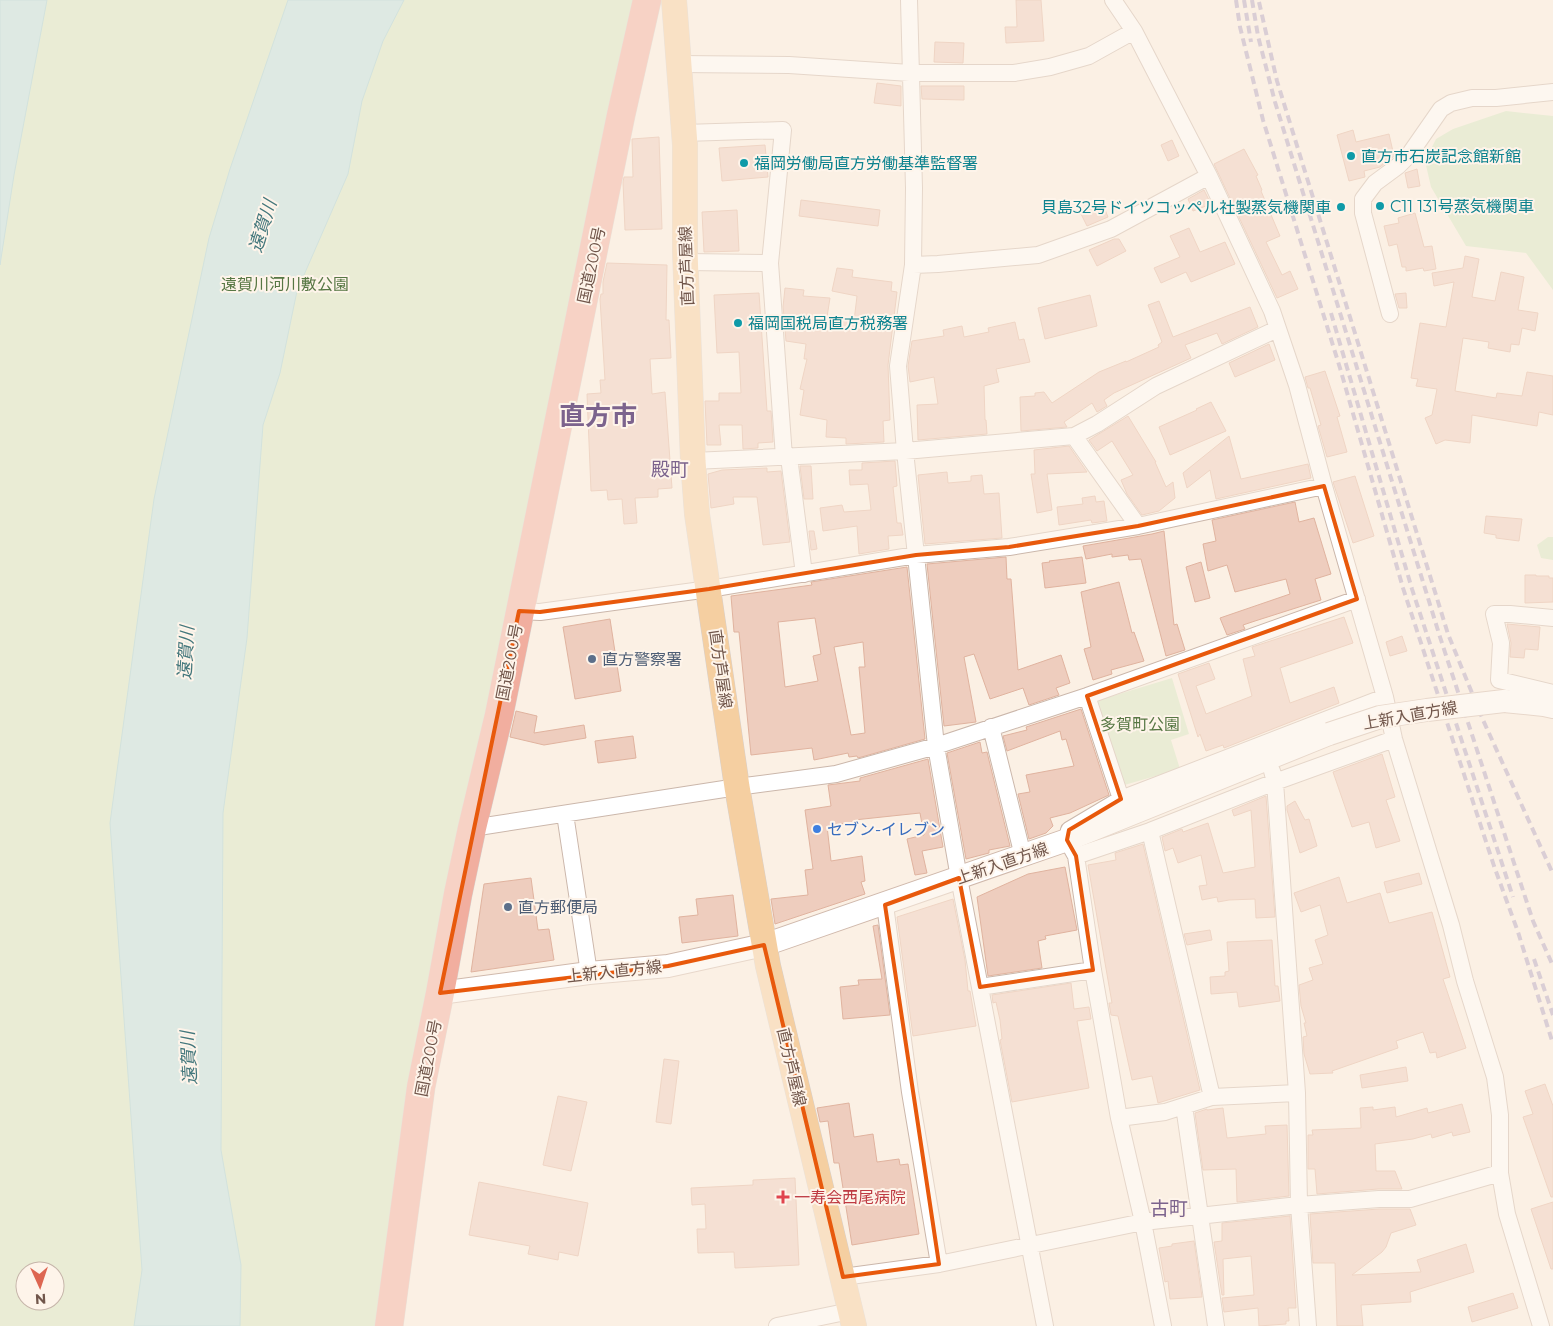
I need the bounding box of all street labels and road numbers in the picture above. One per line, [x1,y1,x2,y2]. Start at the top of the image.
street label: 国道200号 [574,225,609,305]
street label: 直方芦屋線 [676,226,697,306]
street label: 国道200号 [493,622,526,702]
street label: 直方芦屋線 [706,628,735,710]
street label: 上新入直方線 [1361,698,1459,733]
street label: 上新入直方線 [954,839,1051,888]
street label: 上新入直方線 [565,957,663,986]
street label: 国道200号 [412,1018,445,1098]
street label: 直方芦屋線 [773,1026,810,1108]

